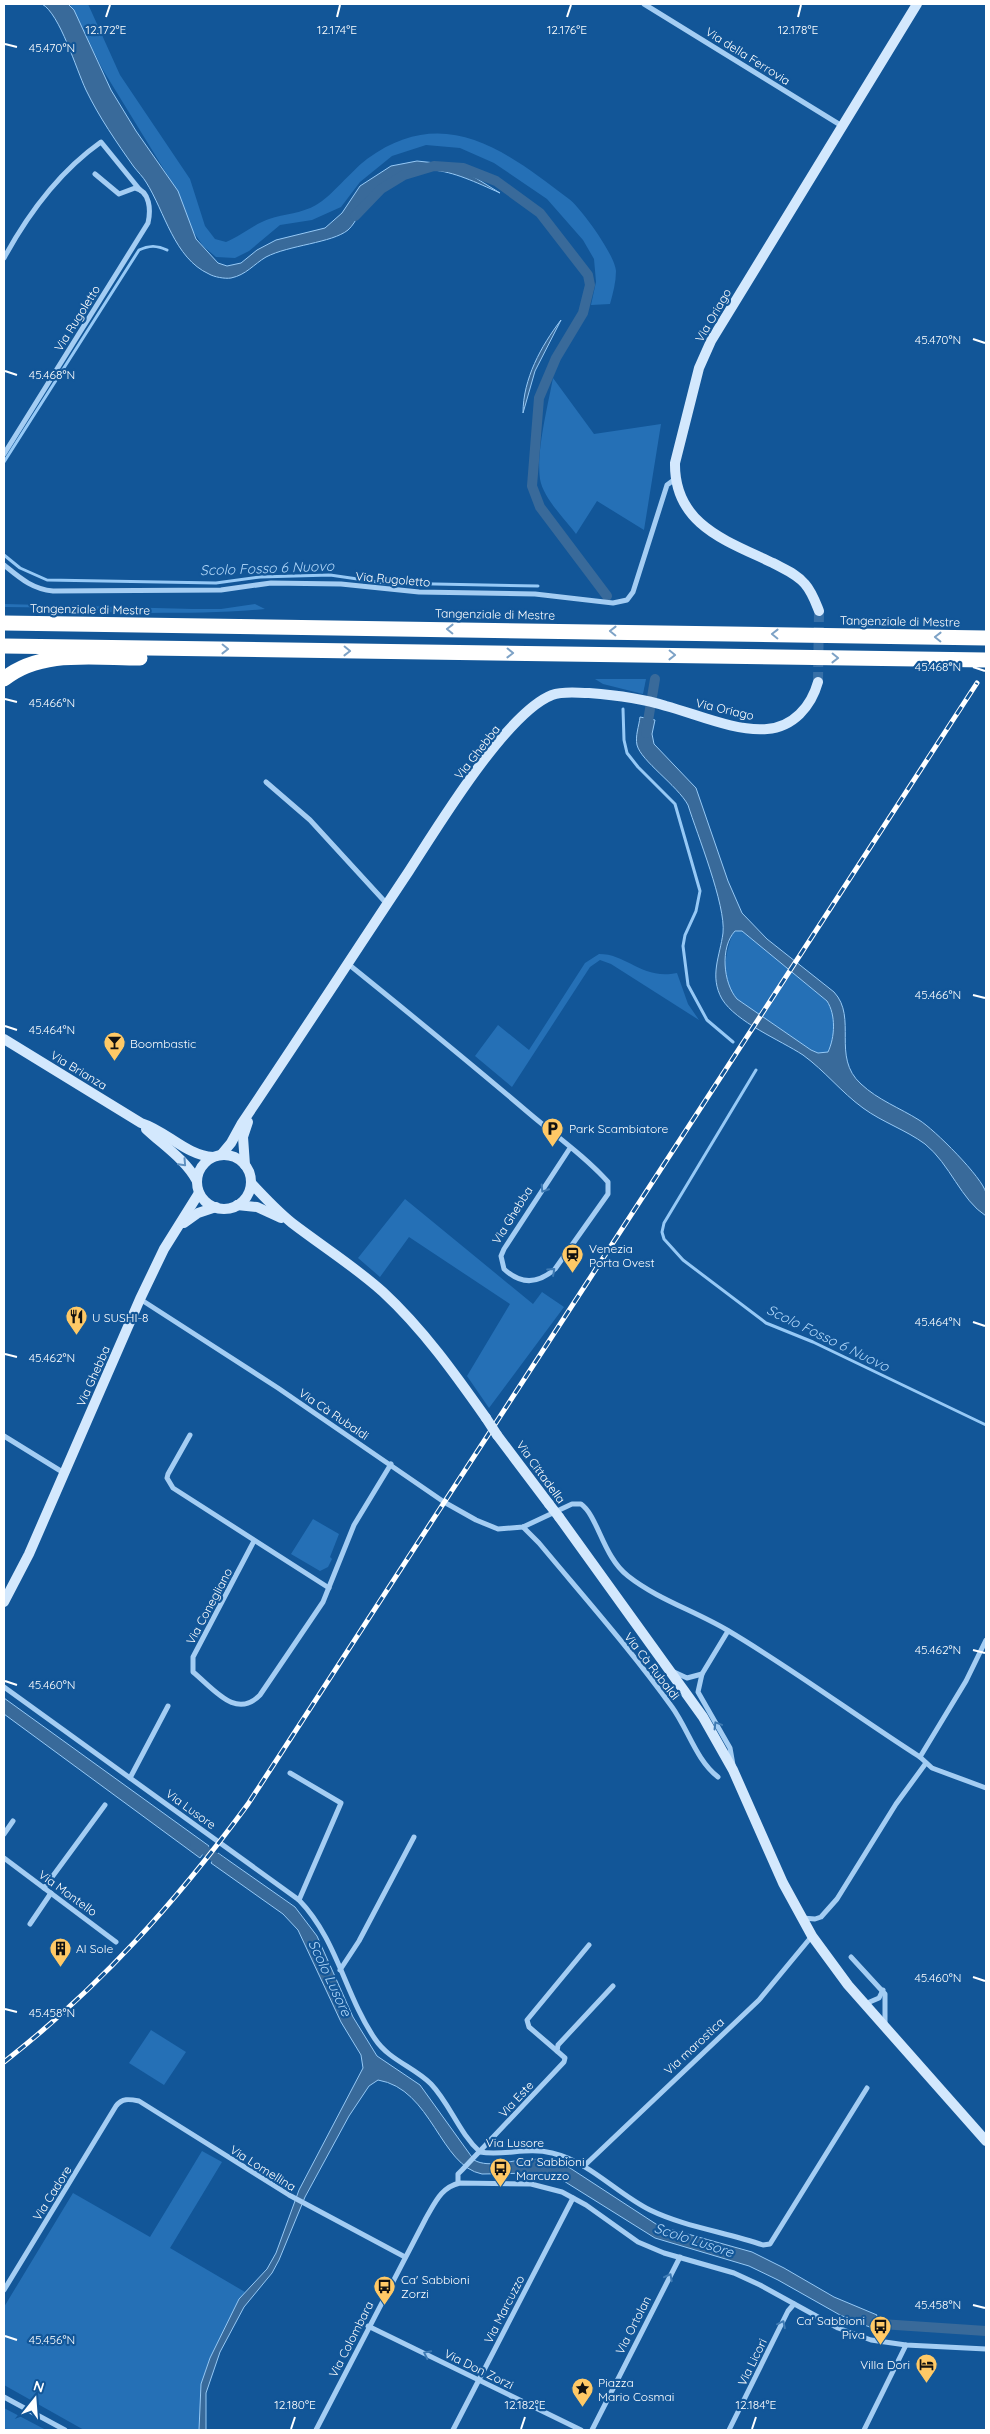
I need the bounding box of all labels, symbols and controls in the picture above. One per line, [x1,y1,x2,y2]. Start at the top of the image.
text: 12.172°E [86,22,127,37]
text: 12.174°E [317,22,357,37]
text: 12.176°E [547,22,587,37]
text: 12.178°E [778,22,818,37]
street label: Via della Ferrovia [703,24,793,88]
text: 45.470°N [29,40,75,55]
street label: Via Rugoletto [51,282,103,354]
street label: Via Oriago [692,286,734,344]
text: 45.470°N [915,332,961,347]
text: 45.468°N [29,367,75,382]
water label: Scolo Fosso 6 Nuovo [200,557,335,579]
street label: Via Rugoletto [355,568,431,590]
street label: Tangenziale di Mestre [30,600,150,618]
street label: Tangenziale di Mestre [435,605,555,623]
street label: Tangenziale di Mestre [840,612,960,630]
one-way arrow [446,624,454,634]
one-way arrow [608,626,616,637]
one-way arrow [771,629,778,639]
one-way arrow [933,632,941,642]
one-way arrow [222,644,229,654]
one-way arrow [344,646,352,656]
one-way arrow [506,648,514,658]
one-way arrow [669,650,677,661]
one-way arrow [832,653,839,663]
text: 45.468°N [915,659,961,674]
text: 45.466°N [29,695,75,710]
street label: Via Oriago [694,695,756,723]
street label: Via Ghebba [451,722,503,782]
text: 45.466°N [915,987,961,1002]
text: 45.464°N [29,1022,75,1037]
bar icon: Boombastic [102,1031,126,1062]
place label: Boombastic [130,1036,196,1051]
street label: Via Brianza [48,1047,110,1093]
parking icon: Park Scambiatore [541,1116,565,1147]
place label: Park Scambiatore [569,1121,669,1136]
one-way arrow [177,1157,186,1166]
street label: Via Ghebba [488,1184,536,1246]
one-way arrow [540,1184,550,1193]
place label: Venezia Porta Ovest [589,1241,654,1270]
station icon: Venezia Porta Ovest [561,1243,585,1274]
one-way arrow [547,1267,556,1276]
water label: Scolo Fosso 6 Nuovo [764,1300,893,1376]
restaurant icon: U SUSHI-8 [64,1305,88,1336]
place label: U SUSHI-8 [92,1310,149,1325]
text: 45.464°N [915,1314,961,1329]
street label: Via Ghebba [73,1343,113,1409]
text: 45.462°N [29,1350,75,1365]
street label: Via Cà Rubaldi [296,1385,372,1443]
street label: Via Cittadella [513,1438,569,1506]
street label: Via Conegliano [183,1565,235,1647]
street label: Via Cà Rubaldi [621,1629,683,1703]
text: 45.462°N [915,1642,961,1657]
text: 45.460°N [28,1677,76,1692]
one-way arrow [714,1722,724,1731]
street label: Via Lusore [163,1786,219,1832]
street label: Via Montello [36,1867,100,1919]
building icon: Al Sole [48,1936,72,1967]
water label: Scolo Lusore [304,1937,356,2020]
place label: Al Sole [76,1941,113,1956]
text: 45.460°N [914,1970,962,1985]
text: 45.458°N [29,2005,75,2020]
street label: Via marostica [661,2014,727,2078]
street label: Via Este [495,2078,537,2120]
street label: Via Lusore [486,2135,544,2150]
street label: Via Lomellina [227,2142,299,2194]
place label: Ca' Sabbioni Marcuzzo [516,2154,585,2183]
bus stop icon: Ca' Sabbioni Marcuzzo [488,2156,512,2187]
street label: Via Cadore [29,2163,75,2223]
water label: Scolo Lusore [652,2219,737,2262]
place label: Ca' Sabbioni Zorzi [401,2272,470,2301]
street label: Via Marcuzzo [480,2272,528,2346]
bus stop icon: Ca' Sabbioni Zorzi [373,2274,397,2305]
one-way arrow [663,2274,673,2283]
street label: Via Ortolan [612,2293,654,2357]
text: 45.458°N [915,2297,961,2312]
street label: Via Colombara [325,2298,377,2380]
place label: Ca' Sabbioni Piva [796,2313,865,2342]
bus stop icon: Ca' Sabbioni Piva [869,2315,893,2346]
one-way arrow [776,2320,786,2329]
text: 45.456°N [29,2332,75,2347]
street label: Via Licori [734,2336,770,2388]
street label: Via Don Zorzi [442,2346,516,2392]
one-way arrow [423,2350,432,2361]
hotel icon: Villa Dori [914,2352,938,2383]
place label: Villa Dori [860,2357,910,2372]
north arrow [10,2374,60,2424]
place label: Piazza Mario Cosmai [598,2375,674,2404]
text: N [31,2376,46,2397]
place icon: Piazza Mario Cosmai [570,2377,594,2408]
text: 12.180°E [274,2397,316,2412]
text: 12.182°E [504,2397,546,2412]
text: 12.184°E [736,2397,777,2412]

